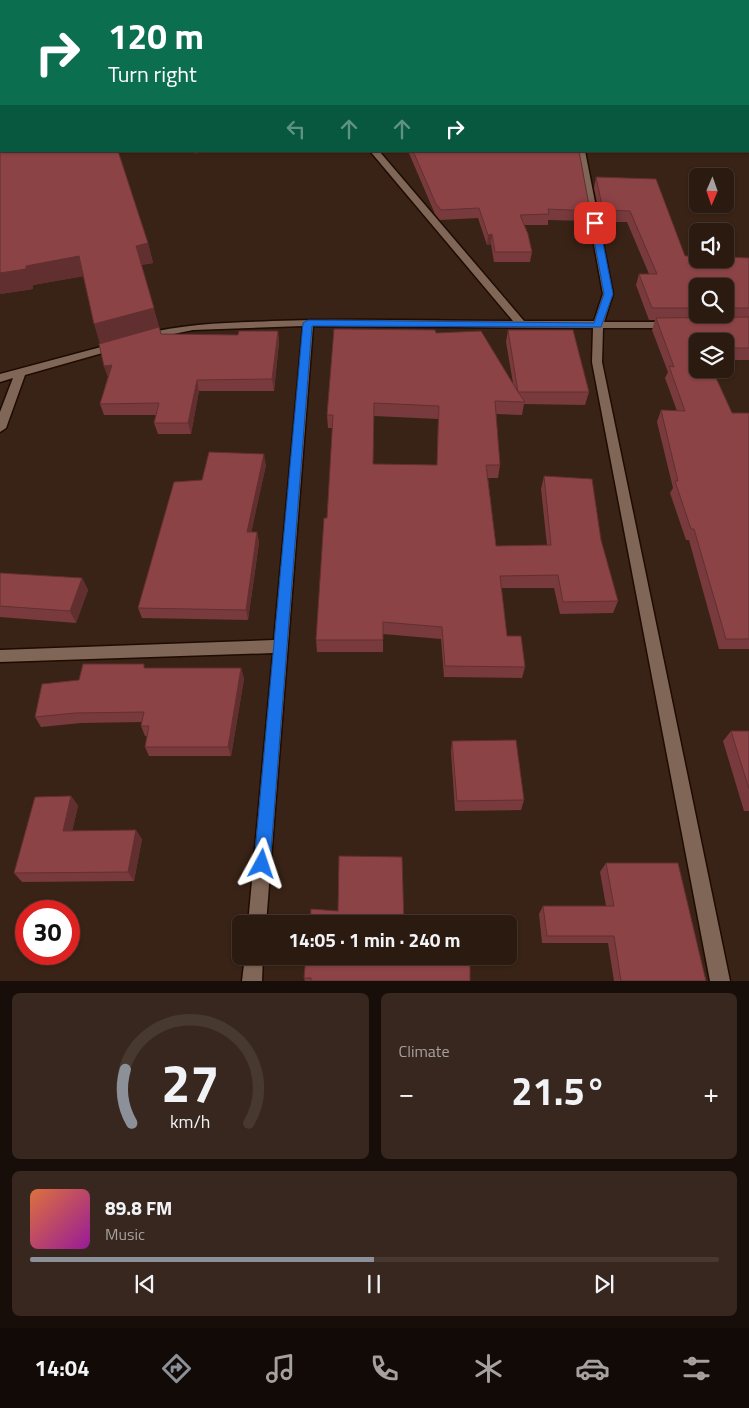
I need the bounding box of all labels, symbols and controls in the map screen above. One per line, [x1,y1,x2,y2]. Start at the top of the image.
text: 120 m [108,9,204,63]
icon: right [25,20,90,85]
text: Turn right [108,57,197,91]
icon: left [282,115,310,143]
icon: ahead [335,115,363,143]
icon: ahead [388,115,416,143]
icon: right [441,115,469,143]
north arrow [689,168,734,212]
map controls [689,168,734,378]
pin [574,202,616,244]
icon: arrive [581,209,609,237]
button: sound [689,223,734,268]
button: search [689,278,734,323]
button: layers [689,333,734,378]
position arrow [235,837,287,889]
speed limit sign: 30 [15,900,80,965]
text: 14:05 · 1 min · 240 m [288,925,461,954]
text: Climate [399,1039,450,1063]
text: 27 [161,1043,219,1122]
text: 21.5° [511,1062,606,1120]
text: − [399,1071,414,1114]
text: + [703,1071,719,1114]
text: km/h [170,1108,210,1135]
text: 89.8 FM [105,1193,172,1222]
text: Music [105,1222,145,1246]
icon: previous [131,1270,159,1298]
icon: pause [360,1270,388,1298]
icon: next [590,1270,618,1298]
text: 14:04 [35,1351,89,1385]
icon: directions [159,1351,194,1386]
icon: music [263,1351,298,1386]
icon: phone [367,1351,402,1386]
icon: climate [471,1351,506,1386]
icon: car [575,1351,610,1386]
icon: filters [679,1351,714,1386]

